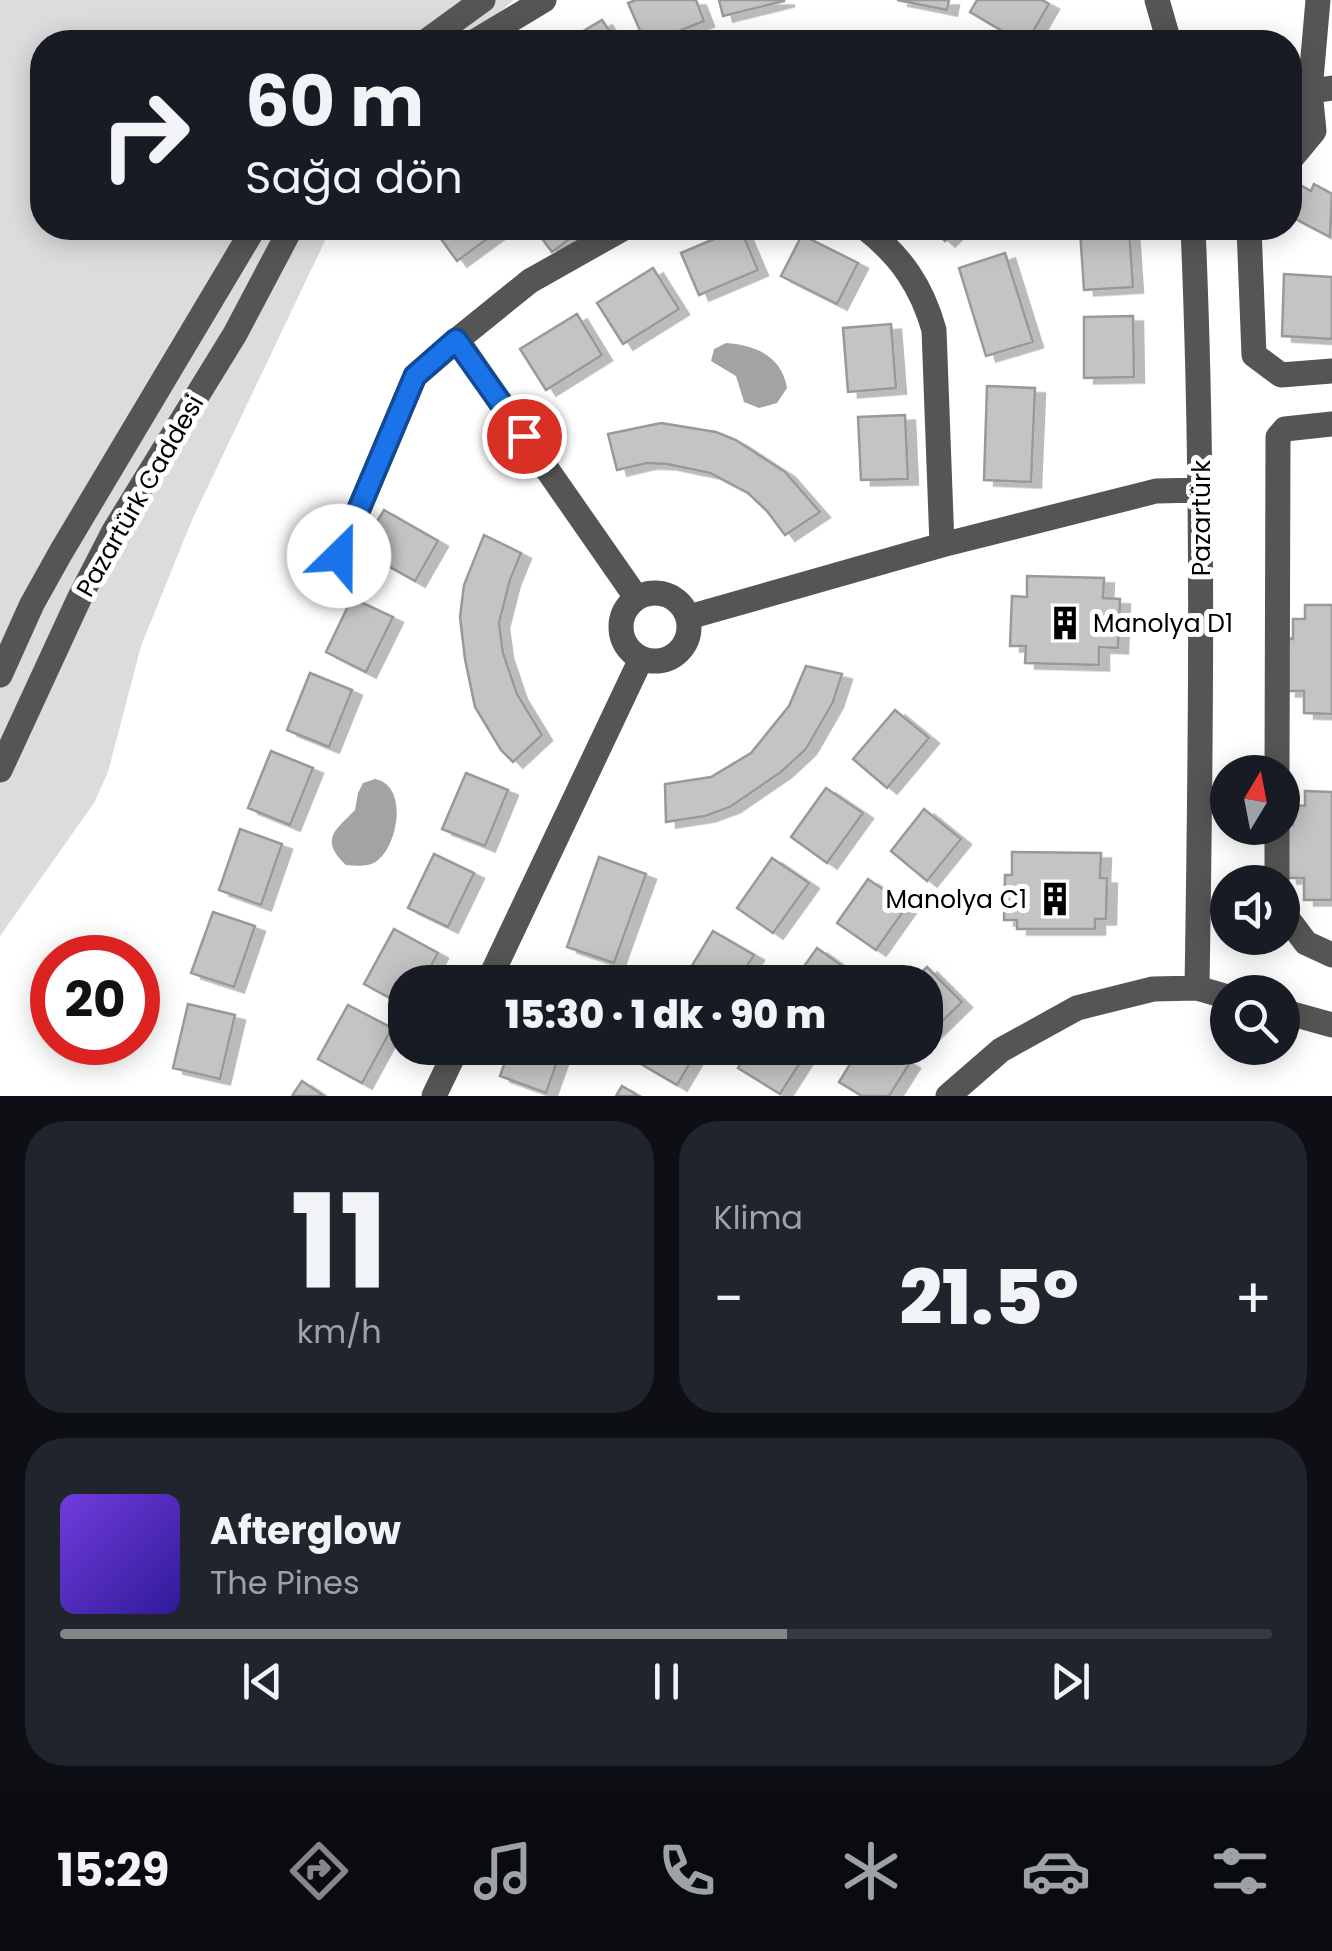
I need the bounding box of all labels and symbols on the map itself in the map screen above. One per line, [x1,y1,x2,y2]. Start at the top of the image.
street label: Pazartürk Caddesi [68,389,212,603]
pin [482,394,567,479]
street label: Pazartürk [1184,460,1219,576]
position arrow [287,504,391,608]
building icon: Manolya D1 [1046,604,1084,642]
place label: Manolya D1 [1093,606,1233,641]
north arrow [1210,755,1300,845]
building icon: Manolya C1 [1036,880,1074,918]
place label: Manolya C1 [885,882,1027,917]
speed limit sign: 20 [30,935,160,1065]

